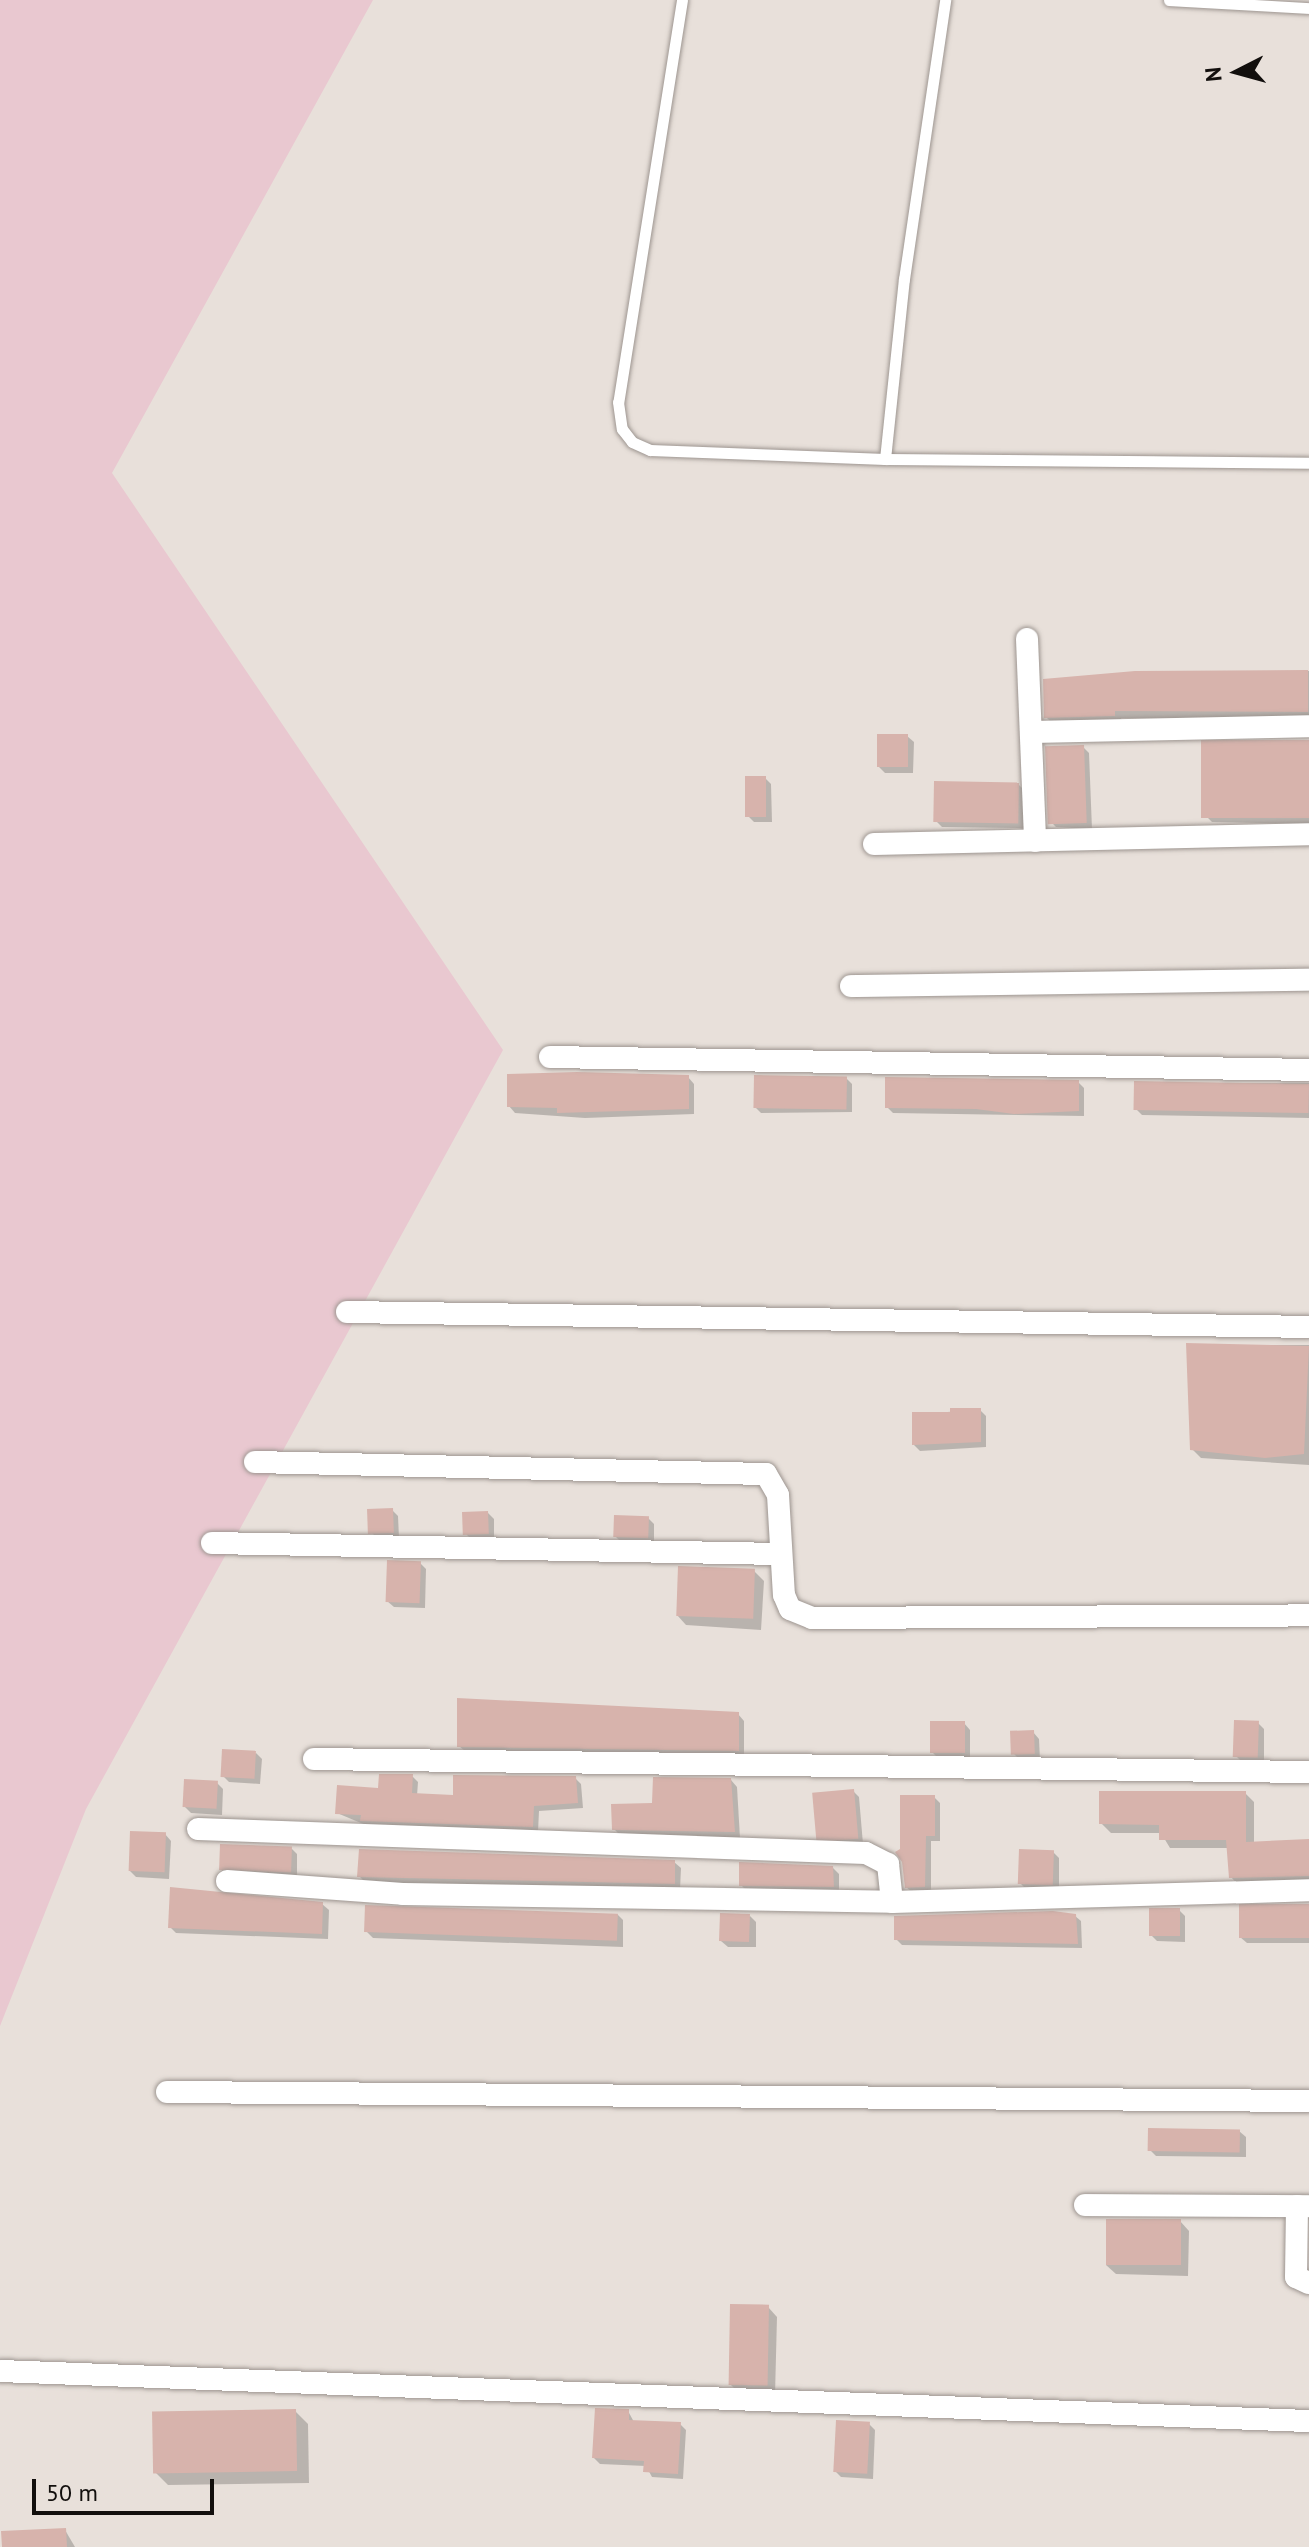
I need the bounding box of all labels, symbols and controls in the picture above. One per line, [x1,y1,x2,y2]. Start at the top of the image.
north arrow [1197,32,1277,112]
text: N [1198,66,1228,83]
scale bar [36,2463,218,2513]
text: 50 m [46,2477,98,2508]

